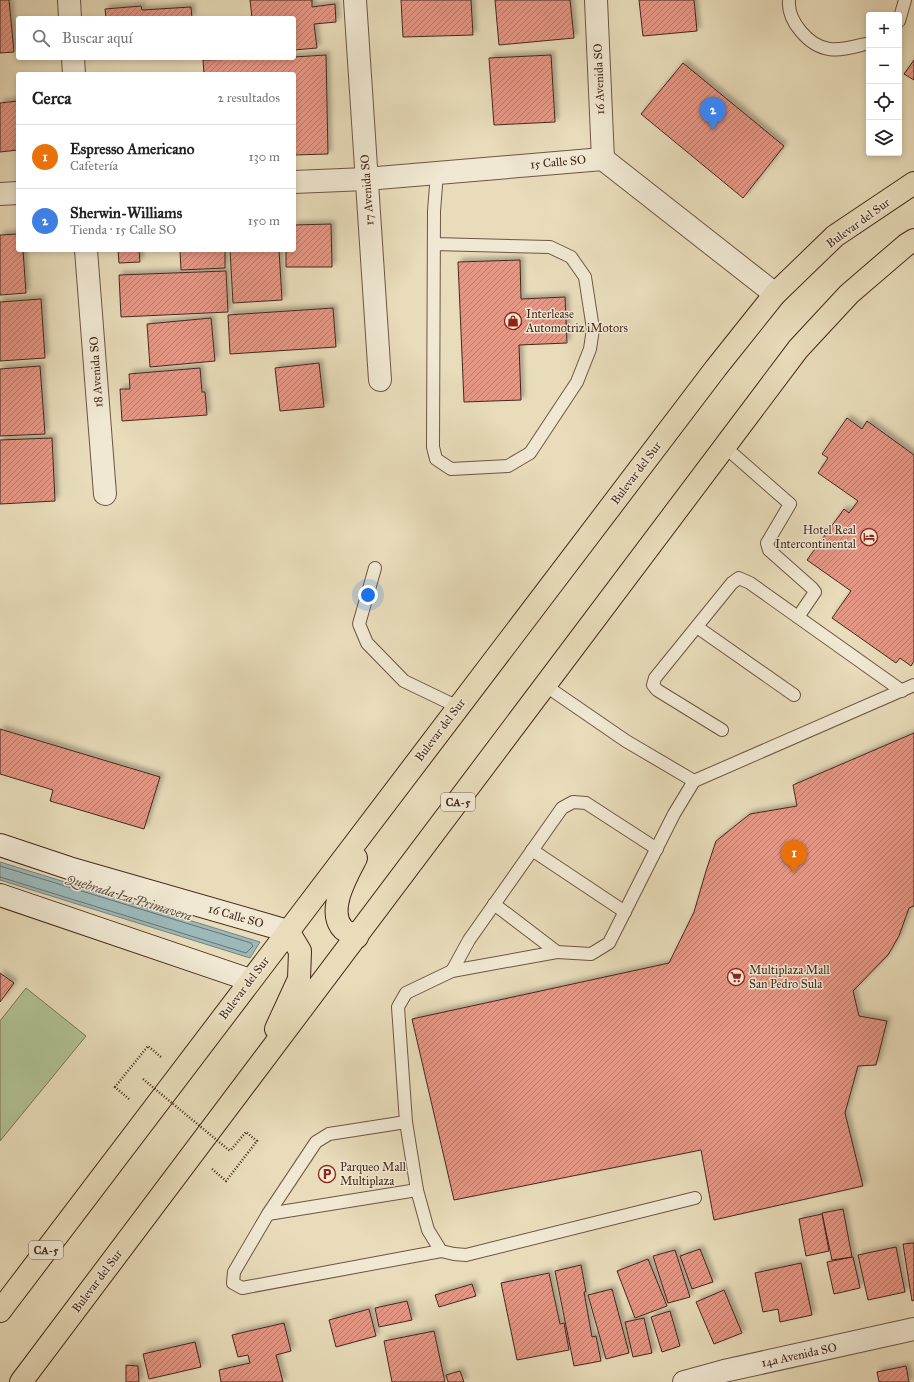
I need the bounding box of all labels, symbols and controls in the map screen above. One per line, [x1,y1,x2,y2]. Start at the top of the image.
map controls [866,12,902,156]
button: + [866,12,902,48]
search box [16,16,296,60]
icon: search [30,27,52,49]
text: Buscar aquí [62,29,133,47]
street label: 16 Avenida SO [591,43,607,115]
button: − [866,48,902,84]
button: locate [866,84,902,120]
text: Cerca [32,88,71,109]
text: 2 resultados [217,90,280,106]
pin: 2 [700,97,726,130]
button: layers [866,120,902,156]
text: Espresso Americano [70,140,194,158]
text: 1 [42,149,48,165]
text: 130 m [248,149,280,165]
street label: 15 Calle SO [529,153,587,171]
street label: 17 Avenida SO [358,154,376,226]
text: Cafetería [70,158,118,174]
street label: Bulevar del Sur [824,195,893,251]
text: Sherwin-Williams [70,204,182,222]
text: 2 [42,213,48,229]
text: 150 m [248,213,280,229]
text: Tienda · 15 Calle SO [70,222,176,238]
place label: Interlease Automotriz iMotors [525,307,628,335]
shop icon: Interlease Automotriz iMotors [503,311,523,331]
street label: 18 Avenida SO [87,336,105,408]
street label: Bulevar del Sur [608,438,664,507]
place label: Hotel Real Intercontinental [775,523,857,551]
hotel icon: Hotel Real Intercontinental [859,527,879,547]
your location [358,585,378,605]
street label: Bulevar del Sur [412,695,468,764]
road number: CA-5 [441,793,475,811]
pin: 1 [781,840,807,873]
water label: Quebrada La Primavera [63,871,194,925]
street label: 16 Calle SO [207,901,265,931]
street label: Bulevar del Sur [216,953,272,1022]
place label: Multiplaza Mall San Pedro Sula [749,963,831,991]
supermarket icon: Multiplaza Mall San Pedro Sula [726,967,746,987]
place label: Parqueo Mall Multiplaza [340,1160,407,1188]
parking icon: Parqueo Mall Multiplaza [317,1164,337,1184]
road number: CA-5 [29,1241,63,1259]
street label: Bulevar del Sur [69,1246,125,1315]
street label: 14a Avenida SO [760,1340,838,1370]

